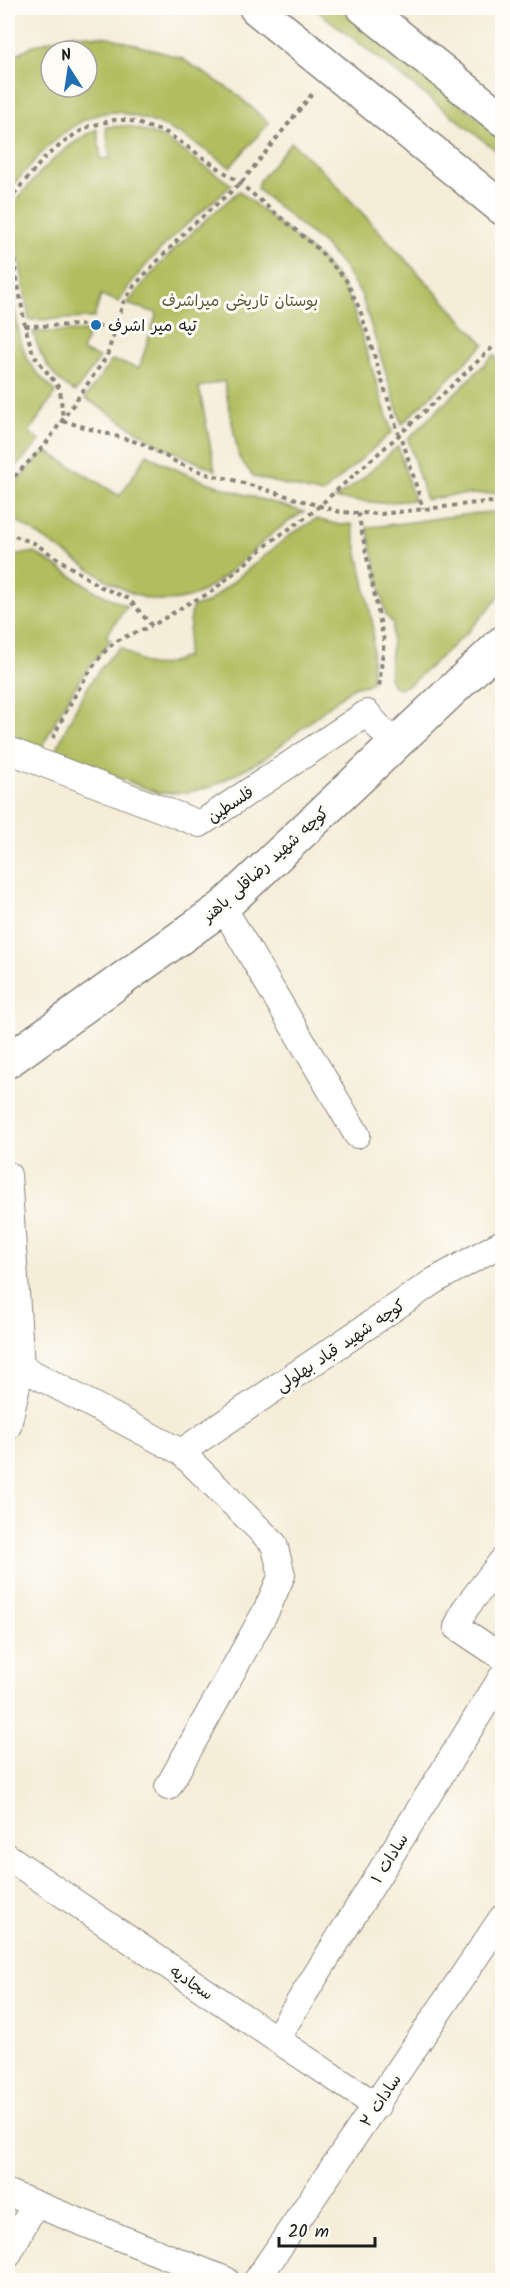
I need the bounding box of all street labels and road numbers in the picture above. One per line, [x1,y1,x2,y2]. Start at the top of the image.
street label: فلسطین [203,780,259,830]
street label: کوچه شهید رضاقلی باهنر [195,801,335,930]
street label: کوچه شهید قباد بهلولی [271,1293,411,1399]
street label: سادات ۱ [365,1829,415,1889]
street label: سجادیه [164,1959,218,2007]
street label: سادات ۲ [354,2069,408,2133]

